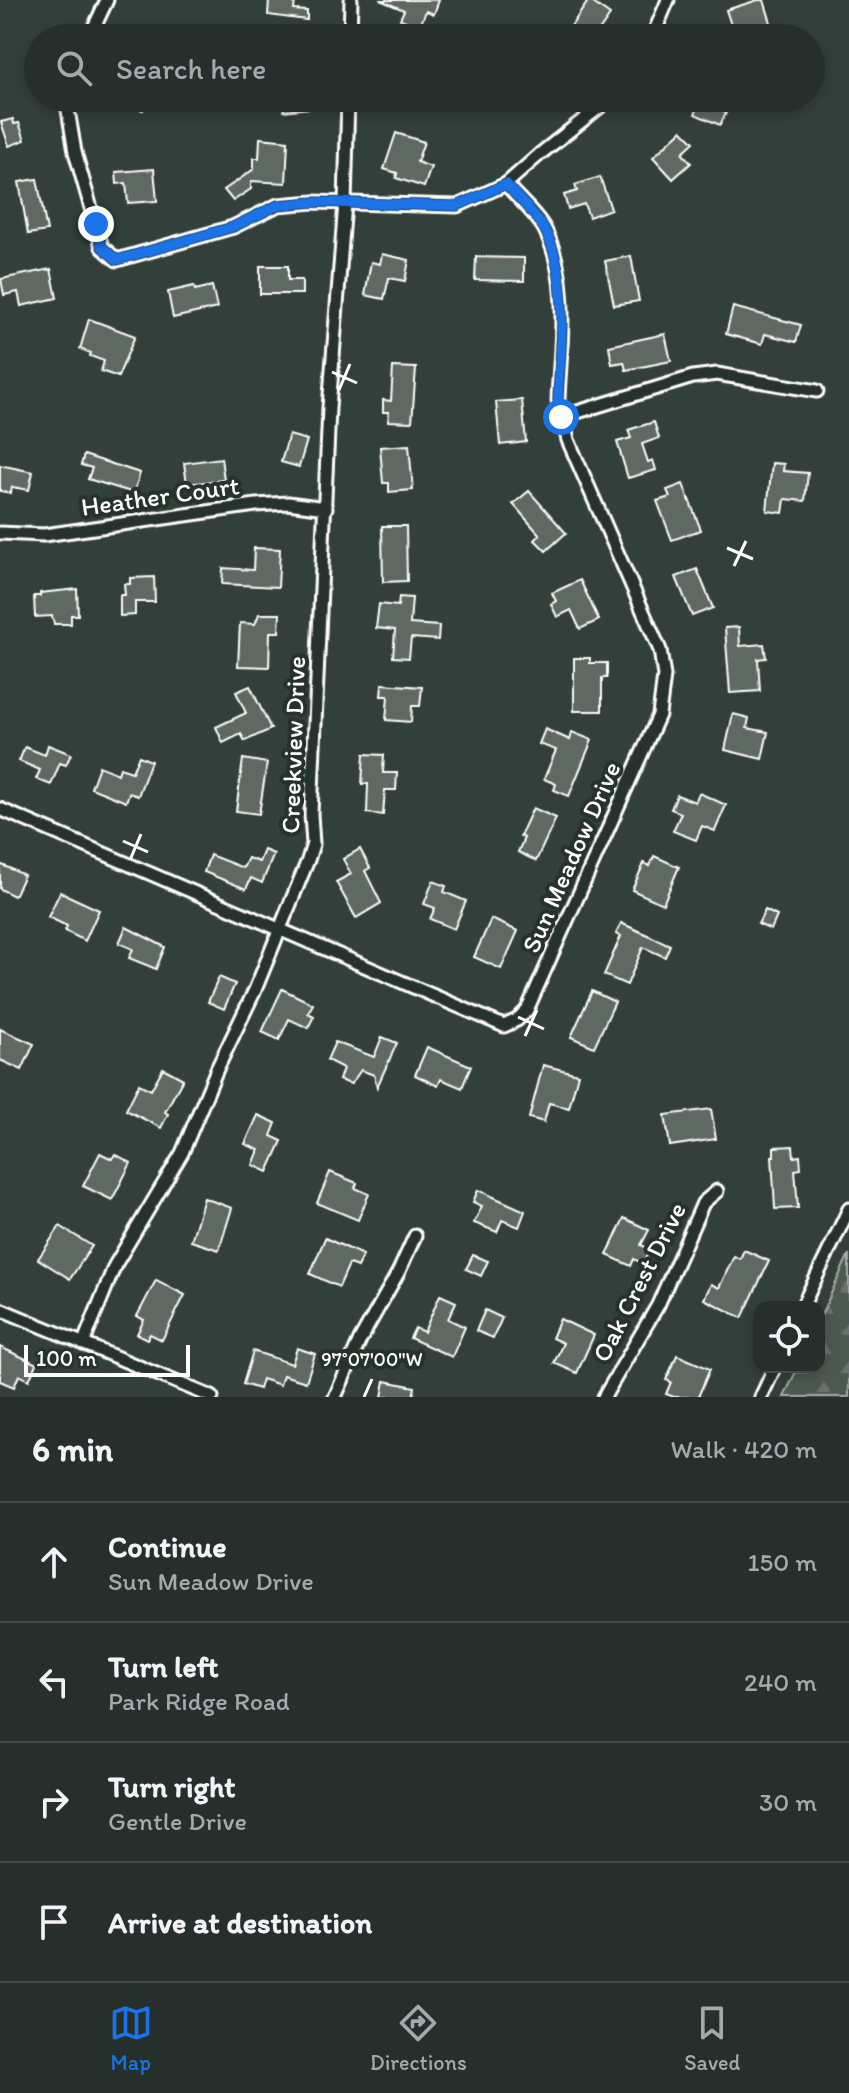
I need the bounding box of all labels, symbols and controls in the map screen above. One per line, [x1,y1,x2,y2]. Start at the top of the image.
search box [24,24,825,112]
icon: search [52,46,96,90]
text: Search here [116,50,266,87]
route end [78,206,114,242]
route start [543,399,579,435]
street label: Heather Court [79,469,241,523]
street label: Creekview Drive [274,656,312,834]
street label: Sun Meadow Drive [515,756,627,958]
street label: Oak Crest Drive [585,1197,693,1367]
map controls [753,1301,825,1373]
button: locate [753,1301,825,1373]
scale bar [24,1341,190,1377]
text: 100 m [36,1345,97,1372]
text: 97°07'00"W [321,1347,423,1371]
text: 6 min [32,1429,113,1470]
text: Walk · 420 m [671,1433,817,1465]
text: Continue [108,1528,227,1565]
icon: ahead [32,1540,76,1584]
text: 150 m [748,1546,817,1578]
text: Sun Meadow Drive [108,1565,314,1597]
text: Turn left [108,1648,219,1685]
icon: left [32,1660,76,1704]
text: 240 m [744,1666,817,1698]
text: Park Ridge Road [108,1685,290,1717]
text: Turn right [108,1768,236,1805]
icon: right [32,1780,76,1824]
text: 30 m [759,1786,817,1818]
text: Gentle Drive [108,1805,247,1837]
icon: arrive [32,1900,76,1944]
text: Arrive at destination [108,1904,372,1941]
tab: Map [109,2001,153,2076]
tab: Directions [370,2001,467,2076]
tab: Saved [684,2001,740,2076]

